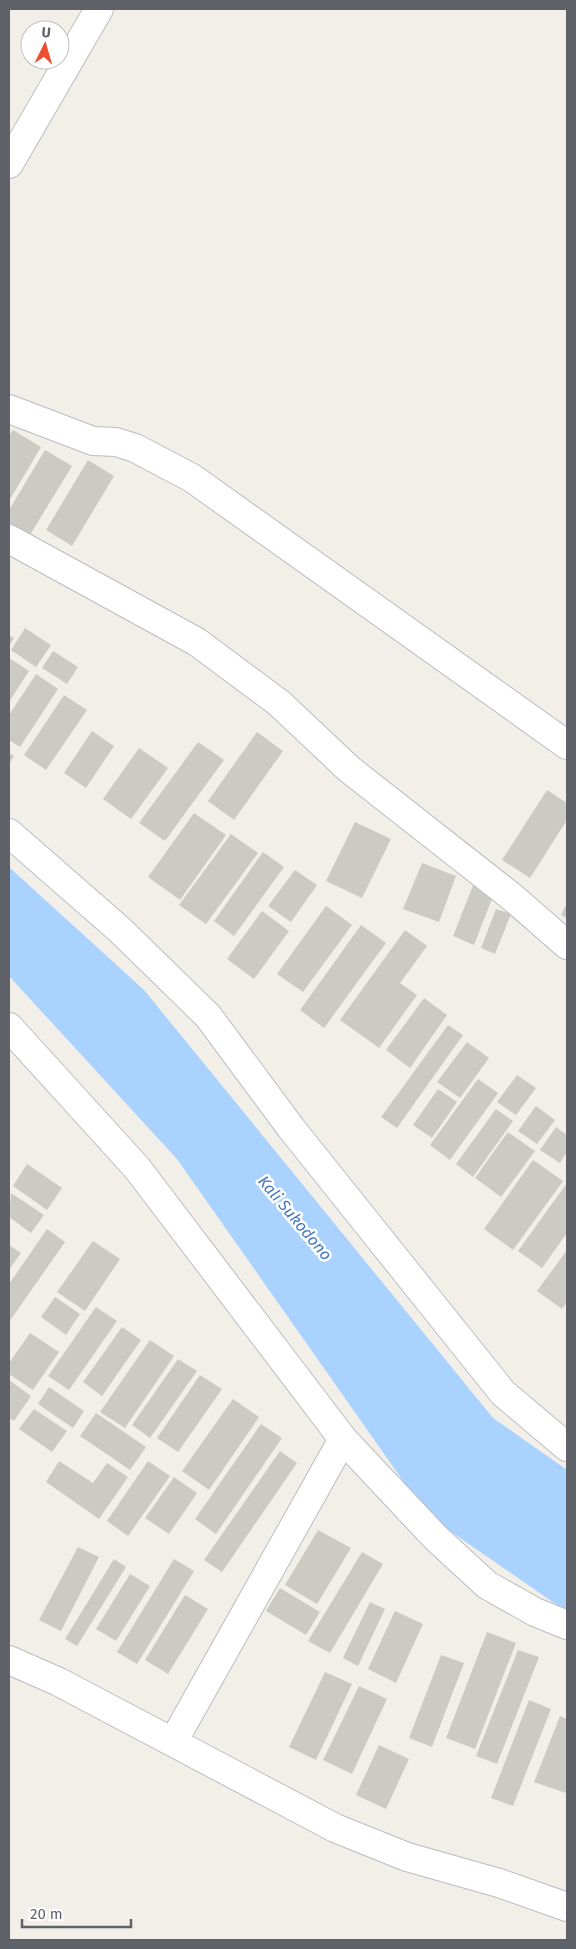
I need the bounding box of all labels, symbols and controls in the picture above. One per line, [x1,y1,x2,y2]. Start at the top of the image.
north arrow [20,20,70,70]
text: U [41,24,51,41]
water label: Kali Sukodono [254,1172,336,1264]
scale bar [22,1896,131,1928]
text: 20 m [30,1905,63,1923]

